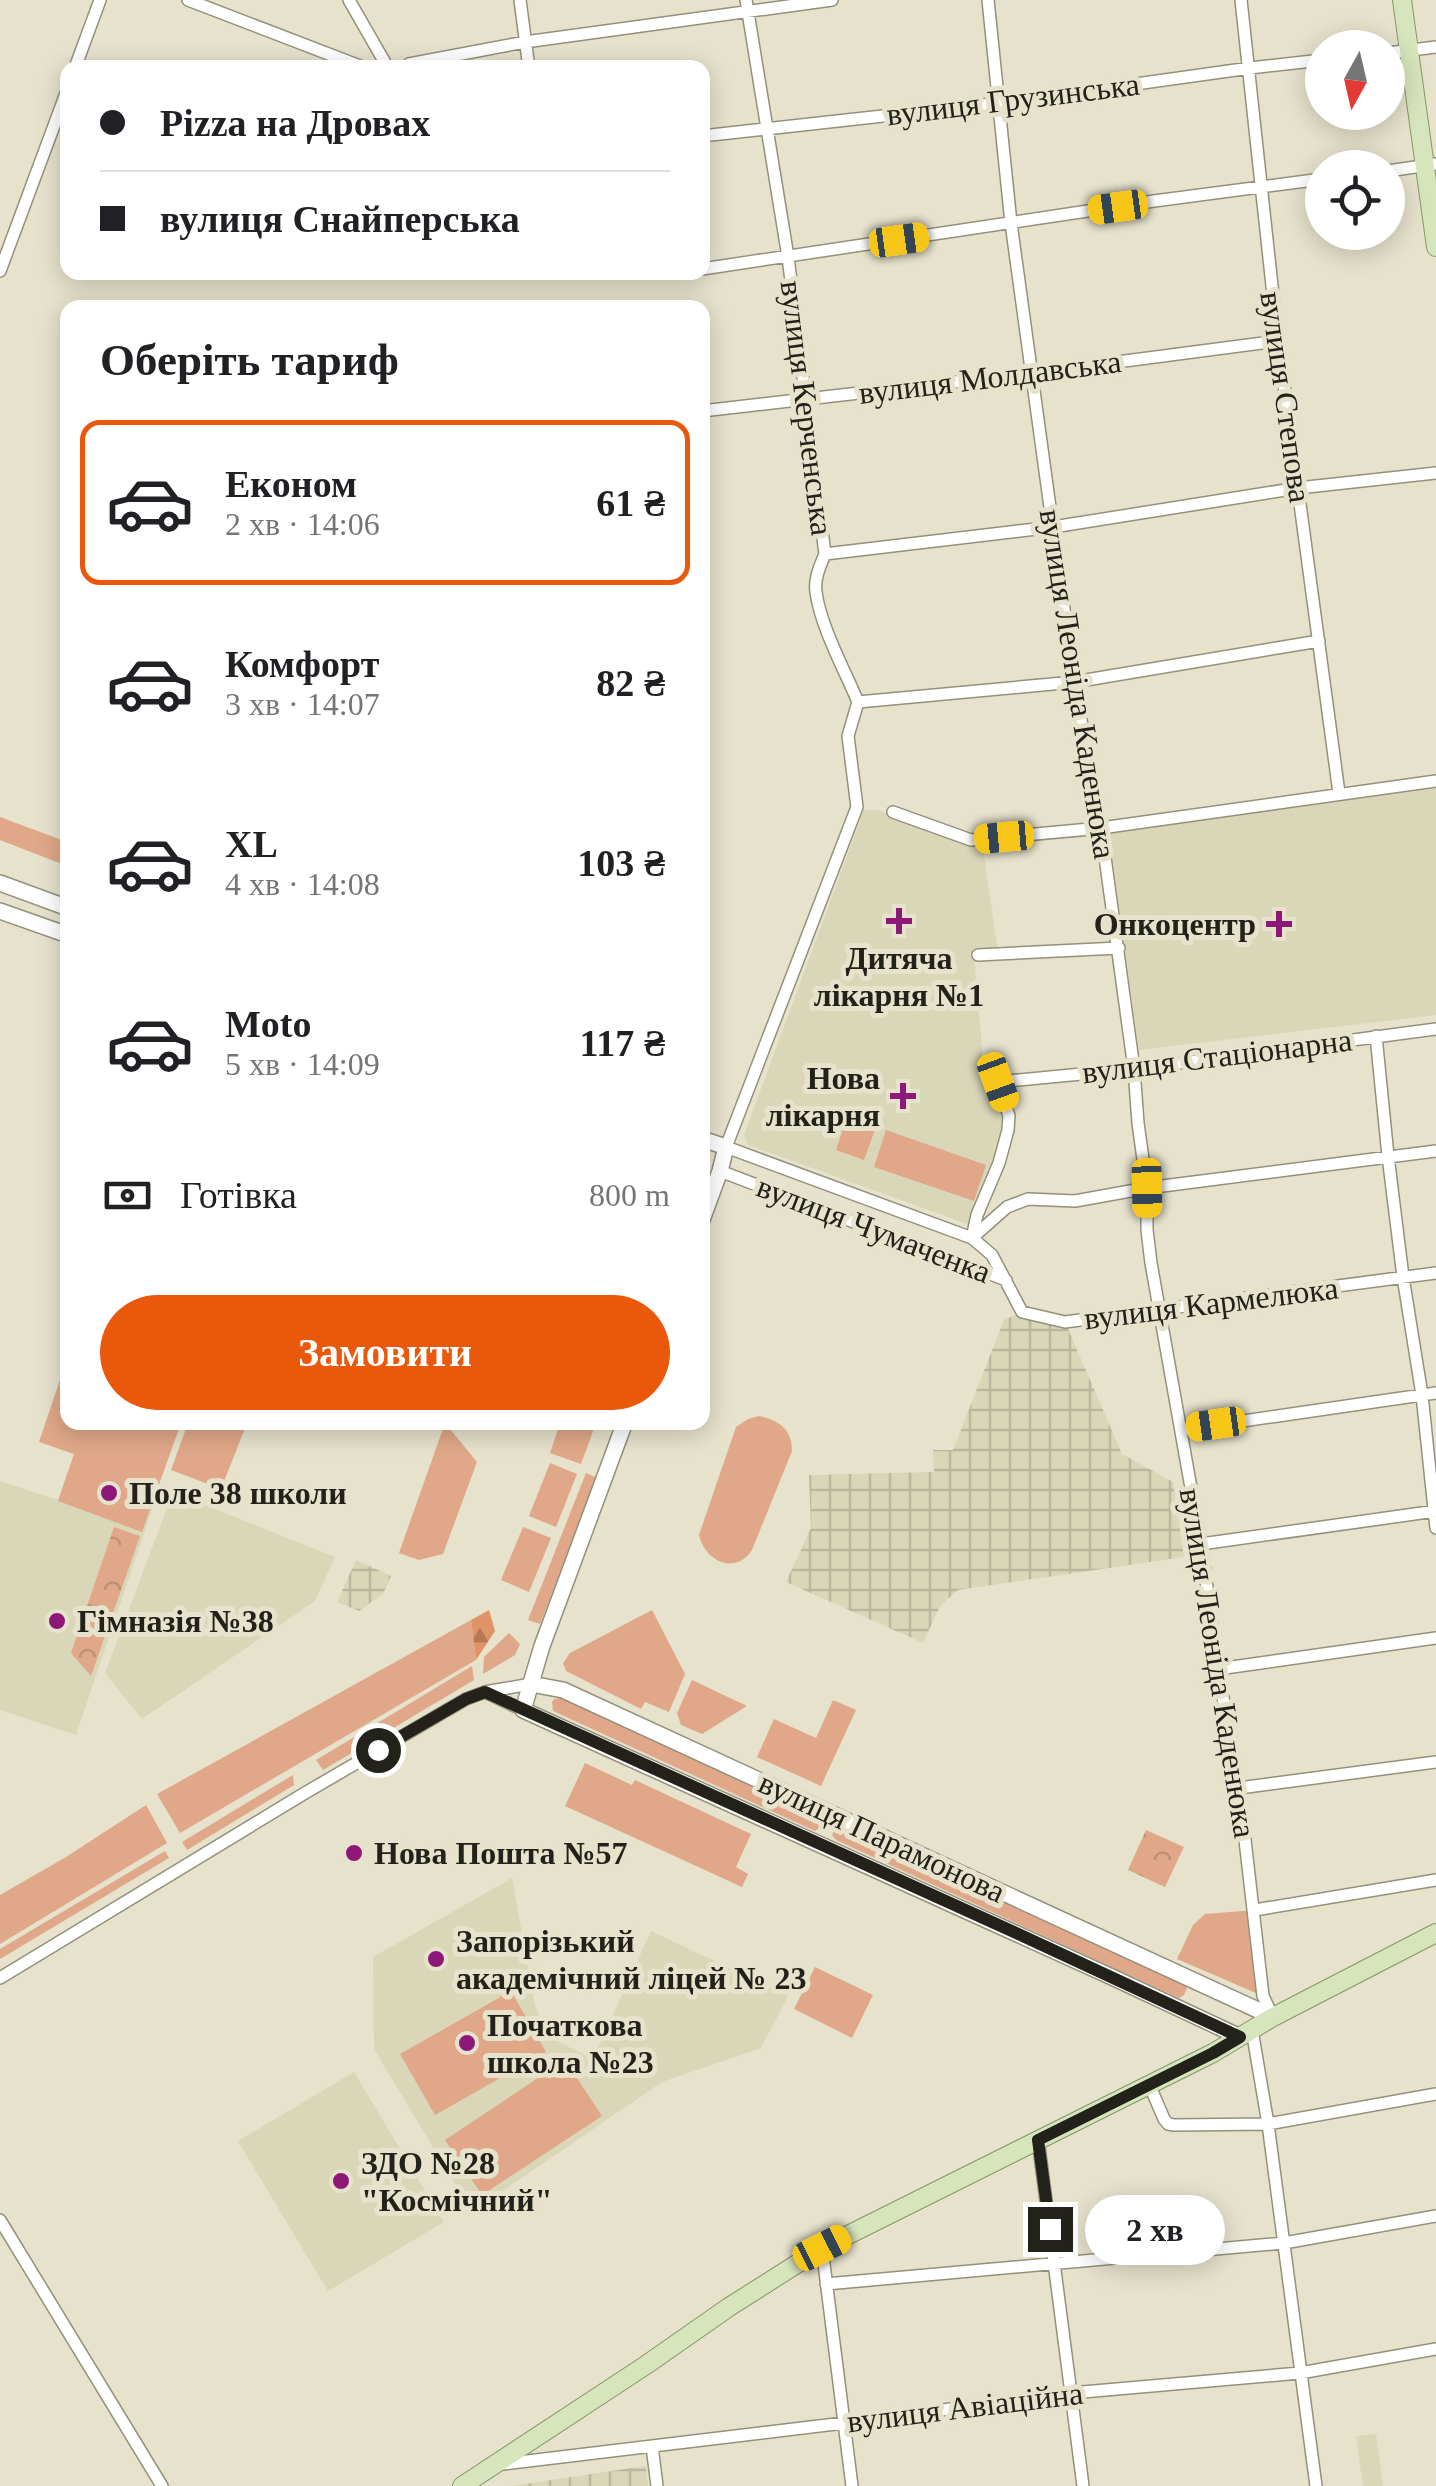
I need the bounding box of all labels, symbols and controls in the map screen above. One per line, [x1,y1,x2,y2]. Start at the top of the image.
north arrow [1305,30,1405,130]
map controls [1305,30,1405,250]
street label: вулиця Грузинська [884,66,1142,132]
text: Pizza на Дровах [160,102,430,144]
button: locate [1305,150,1405,250]
car [1086,188,1150,226]
text: вулиця Снайперська [160,198,520,240]
car [867,221,931,259]
street label: вулиця Керченська [774,278,840,538]
street label: вулиця Степова [1253,289,1319,505]
text: Оберіть тариф [100,335,399,385]
street label: вулиця Молдавська [857,343,1123,411]
icon: car [105,458,195,548]
text: Економ [225,463,357,505]
text: 61 ₴ [596,482,665,524]
text: 2 хв · 14:06 [225,506,380,542]
street label: вулиця Леоніда Каденюка [1033,507,1123,861]
icon: car [105,638,195,728]
text: Комфорт [225,643,379,685]
text: 82 ₴ [596,662,665,704]
text: 3 хв · 14:07 [225,686,380,722]
icon: car [105,818,195,908]
car [973,819,1035,855]
text: XL [225,823,278,865]
text: 103 ₴ [577,842,665,884]
text: 4 хв · 14:08 [225,866,380,902]
place label: Онкоцентр [1094,906,1256,942]
marker: Дитяча лікарня №1 [886,908,912,934]
marker: Онкоцентр [1266,911,1292,937]
place label: Дитяча лікарня №1 [814,940,984,1013]
icon: car [105,998,195,1088]
text: Moto [225,1003,312,1045]
text: 117 ₴ [579,1022,665,1064]
street label: вулиця Стаціонарна [1080,1022,1354,1090]
text: 5 хв · 14:09 [225,1046,380,1082]
car [974,1049,1022,1115]
place label: Нова лікарня [766,1060,880,1133]
marker: Нова лікарня [890,1083,916,1109]
car [1131,1158,1163,1218]
icon: cash [100,1168,155,1223]
street label: вулиця Чумаченка [752,1168,996,1290]
text: Готівка [180,1174,297,1216]
text: 800 m [589,1177,670,1213]
street label: вулиця Кармелюка [1082,1270,1340,1336]
button: Замовити [100,1295,670,1410]
car [1184,1405,1248,1443]
place label: Поле 38 школи [129,1475,347,1511]
marker: Поле 38 школи [98,1482,120,1504]
street label: вулиця Леоніда Каденюка [1173,1486,1263,1840]
place label: Гімназія №38 [77,1603,274,1639]
marker: Гімназія №38 [46,1610,68,1632]
route start [356,1728,401,1773]
street label: вулиця Парамонова [753,1764,1011,1910]
place label: Нова Пошта №57 [374,1835,628,1871]
marker: Нова Пошта №57 [343,1842,365,1864]
place label: Запорізький академічний ліцей № 23 [456,1923,806,1996]
marker: Запорізький академічний ліцей № 23 [425,1948,447,1970]
place label: Початкова школа №23 [487,2007,654,2080]
marker: Початкова школа №23 [456,2032,478,2054]
place label: ЗДО №28 "Космічний" [361,2145,552,2218]
marker: ЗДО №28 "Космічний" [330,2170,352,2192]
callout: 2 хв [1085,2194,1225,2264]
route end [1028,2207,1073,2252]
text: 2 хв [1126,2212,1184,2248]
car [788,2221,856,2275]
street label: вулиця Авіаційна [845,2375,1085,2439]

